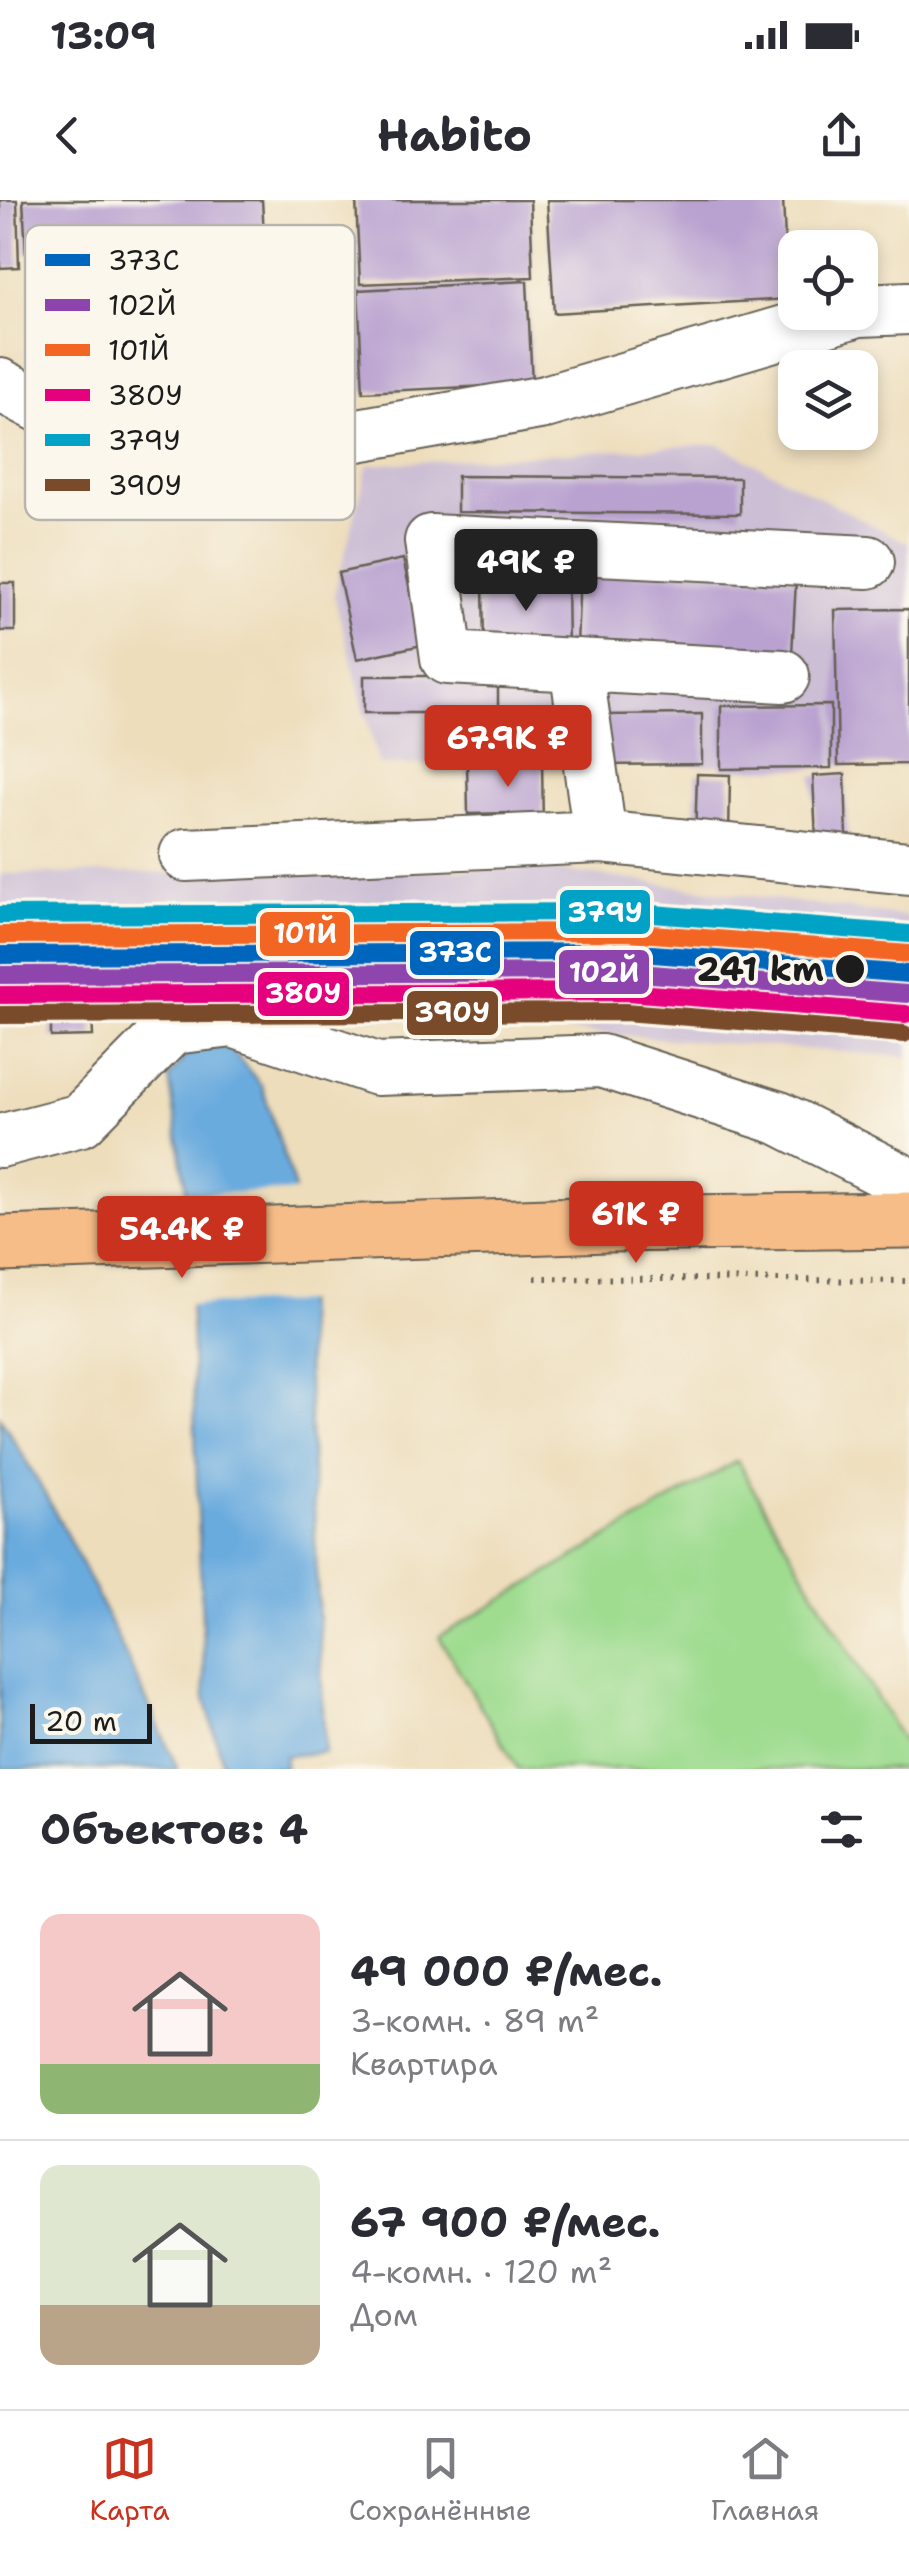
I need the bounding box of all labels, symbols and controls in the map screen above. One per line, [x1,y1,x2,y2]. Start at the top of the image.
text: 13:09 [50,10,157,61]
text: Habito [377,105,532,165]
icon: back [40,108,95,163]
icon: share [814,108,869,163]
legend [25,225,355,520]
map controls [778,230,878,450]
button: locate [778,230,878,330]
text: 373C [108,241,180,279]
text: 102Й [108,286,176,324]
text: 101Й [108,331,169,369]
button: layers [778,350,878,450]
text: 380У [108,376,183,414]
text: 379У [108,421,181,459]
text: 390У [108,466,182,504]
pin: 49K ₽ [456,529,596,614]
text: 49K ₽ [476,540,576,583]
pin: 67.9K ₽ [416,705,600,790]
text: 67.9K ₽ [447,716,569,759]
line badge: 379У [558,888,652,936]
text: 379У [567,893,643,931]
line badge: 101Й [258,910,352,958]
text: 101Й [273,914,337,952]
line badge: 373C [408,929,502,977]
text: 373C [418,933,492,971]
place label: 241 km [696,945,824,992]
line badge: 102Й [557,948,651,996]
marker: 241 km [833,952,867,986]
text: 102Й [569,953,639,991]
line badge: 380У [256,970,351,1018]
text: 380У [265,974,341,1012]
line badge: 390У [405,989,500,1037]
text: 390У [414,993,490,1031]
pin: 61K ₽ [566,1181,706,1266]
text: 61K ₽ [591,1192,681,1235]
pin: 54.4K ₽ [90,1196,274,1281]
text: 54.4K ₽ [119,1207,245,1250]
scale bar [30,1699,152,1744]
text: 20 m [45,1702,117,1740]
text: Объектов: 4 [40,1801,308,1857]
icon: filters [814,1802,869,1857]
text: 49 000 ₽/мес. [350,1943,662,1999]
icon: home [120,1954,240,2074]
text: 3-комн. · 89 m² [350,1999,599,2042]
text: Квартира [350,2042,498,2085]
text: 67 900 ₽/мес. [350,2194,661,2250]
icon: home [120,2205,240,2325]
text: 4-комн. · 120 m² [350,2250,612,2293]
text: Дом [350,2293,418,2336]
tab: Карта [90,2431,170,2529]
tab: Сохранённые [349,2431,532,2529]
tab: Главная [711,2431,819,2529]

